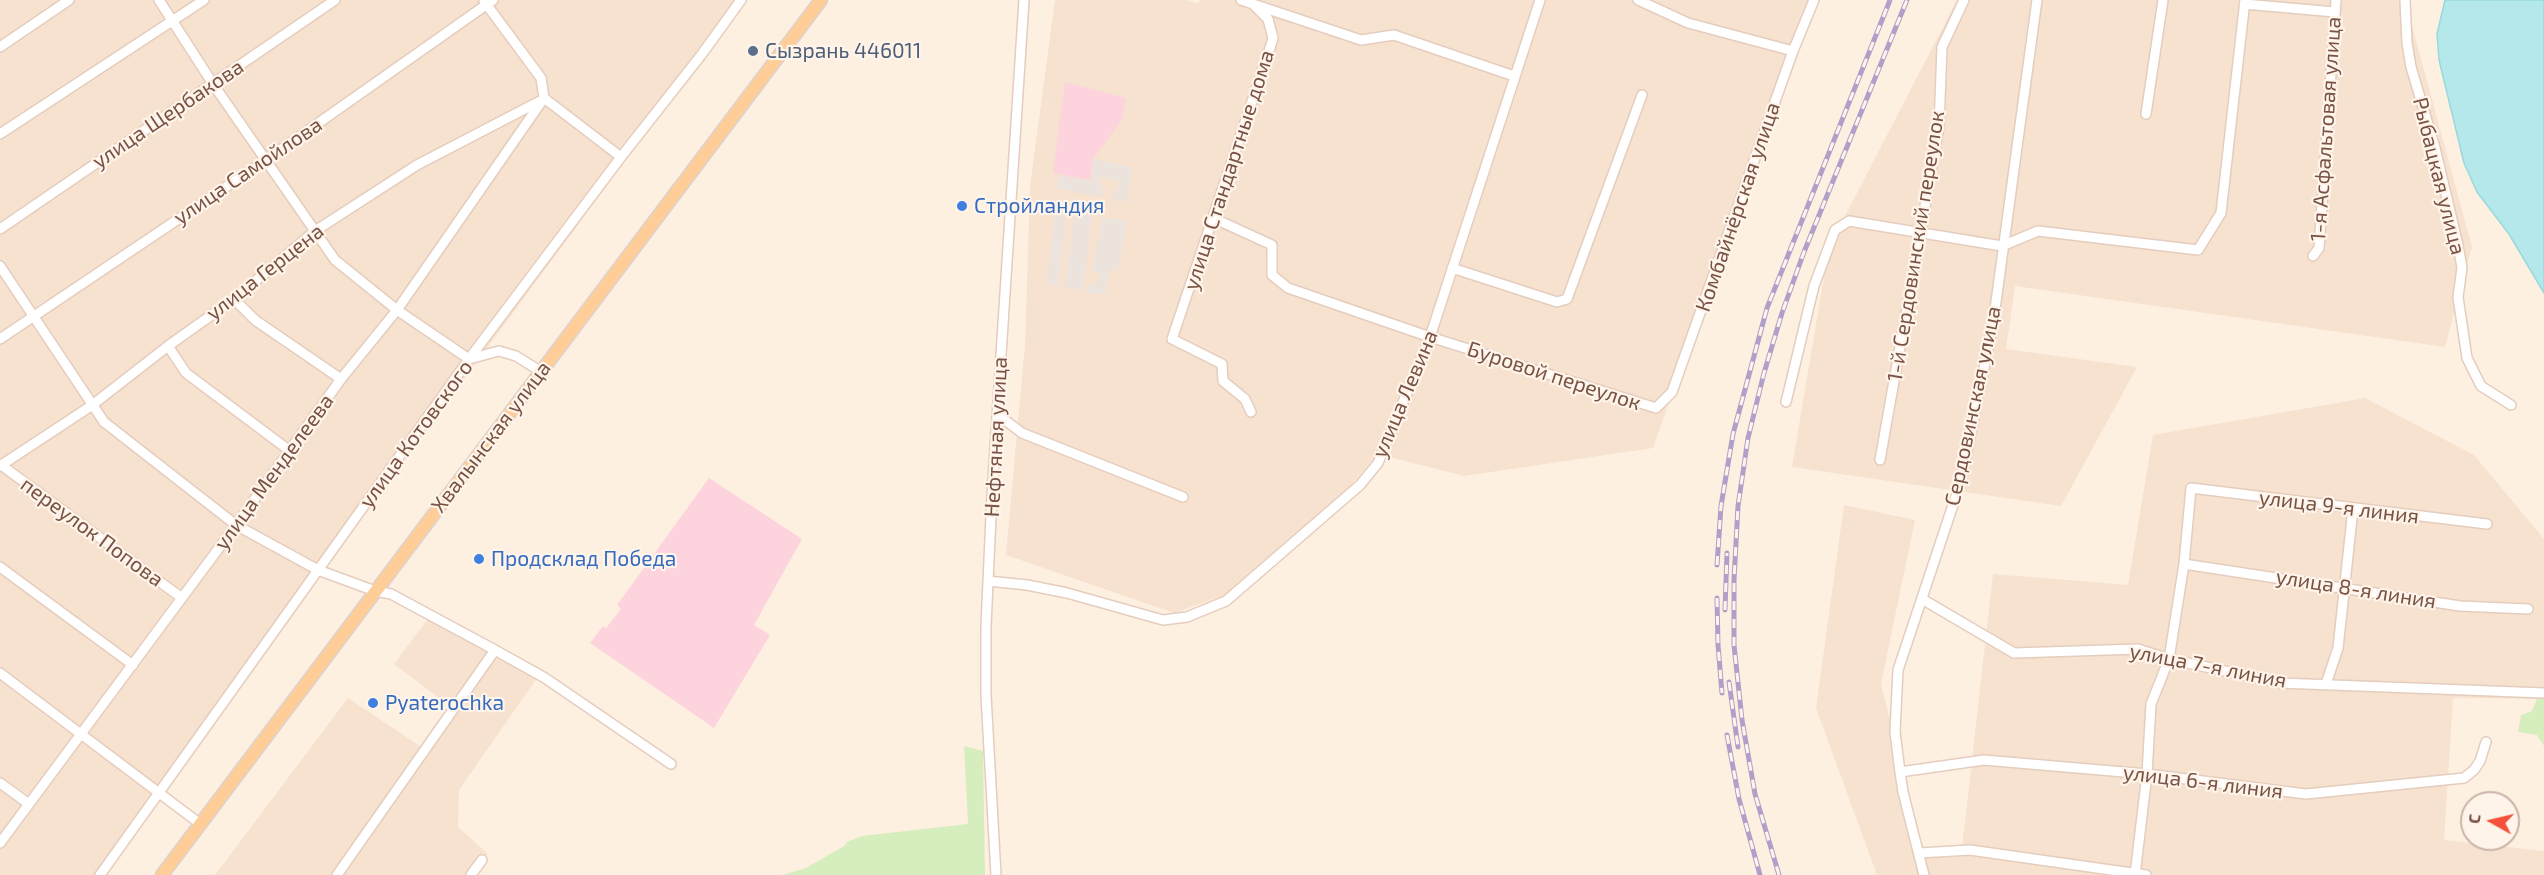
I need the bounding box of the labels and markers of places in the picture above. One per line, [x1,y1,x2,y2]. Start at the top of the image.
place label: Сызрань 446011 [765,38,921,64]
marker: Сызрань 446011 [746,44,760,58]
place label: Стройландия [974,193,1104,219]
marker: Стройландия [955,199,969,213]
place label: Продсклад Победа [491,546,676,572]
marker: Продсклад Победа [472,552,486,566]
place label: Pyaterochka [385,690,504,716]
marker: Pyaterochka [366,696,380,710]

